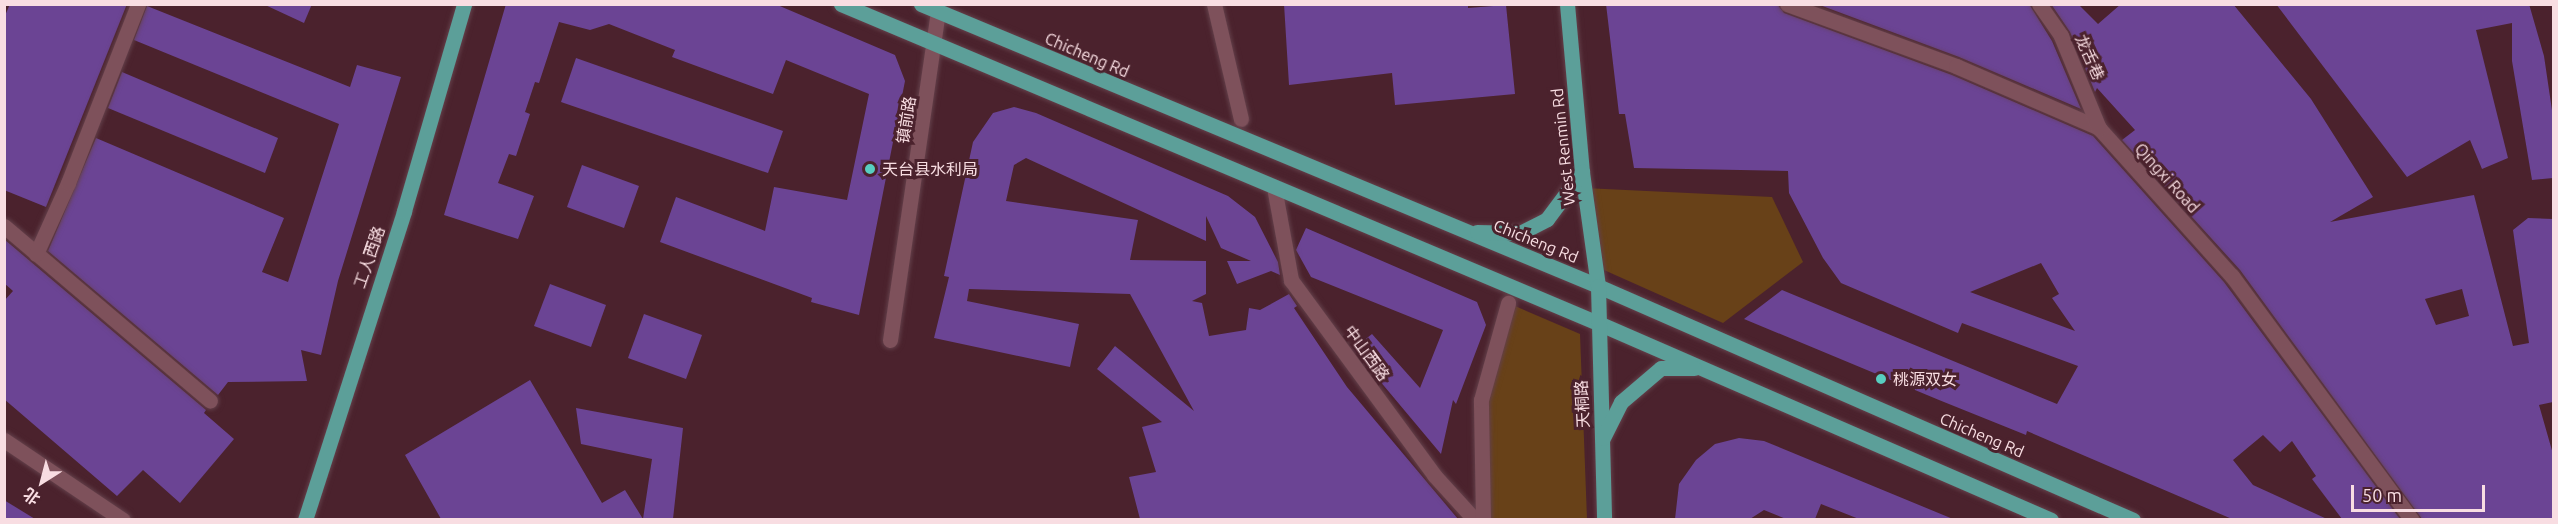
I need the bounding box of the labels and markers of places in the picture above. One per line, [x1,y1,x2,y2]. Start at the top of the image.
place label: 天台县水利局 [882,159,978,179]
marker: 天台县水利局 [863,162,877,176]
place label: 桃源双女 [1893,369,1957,389]
marker: 桃源双女 [1874,372,1888,386]

